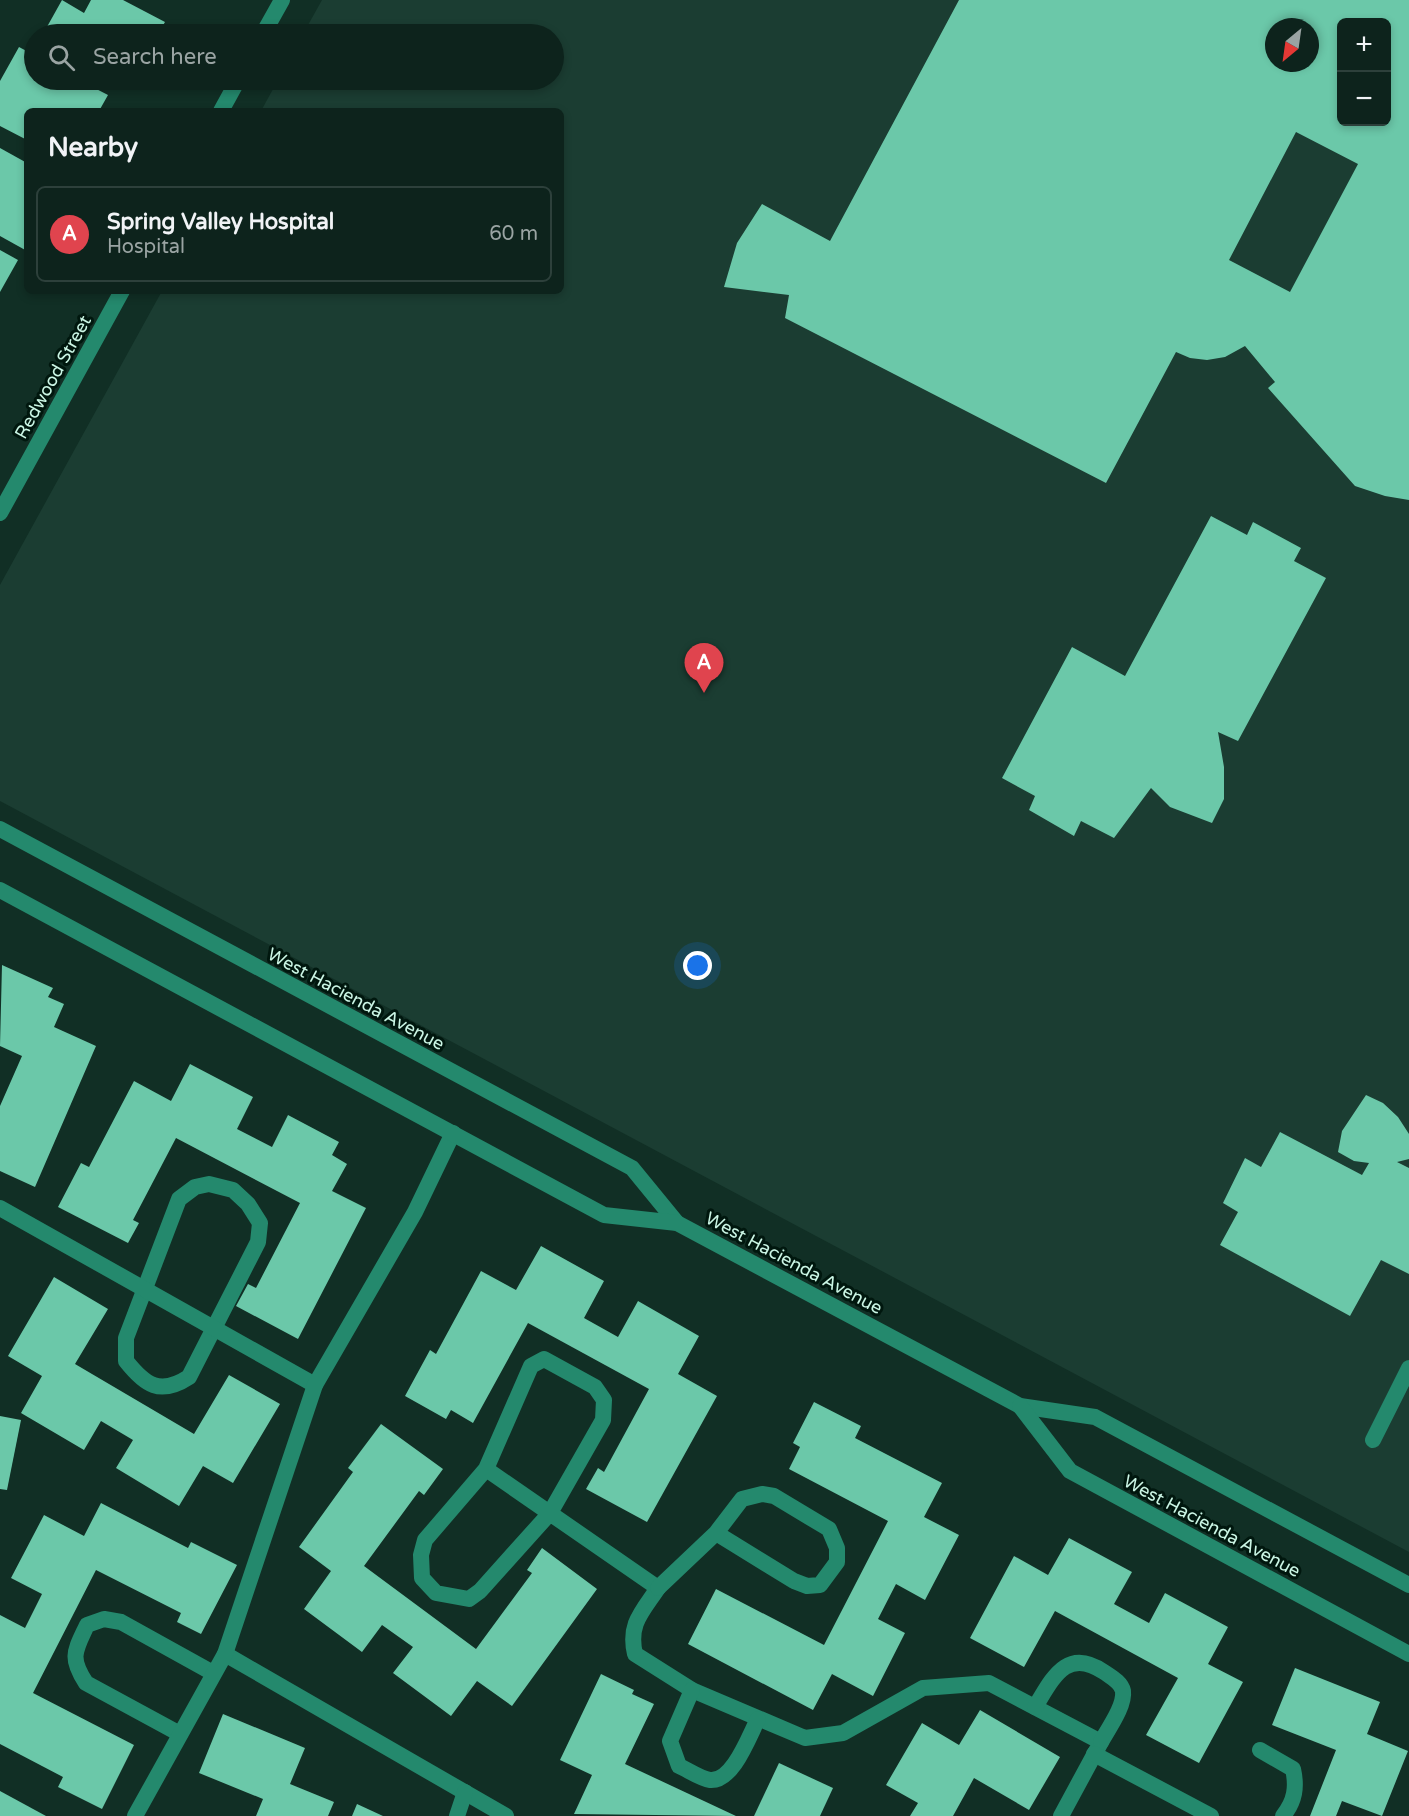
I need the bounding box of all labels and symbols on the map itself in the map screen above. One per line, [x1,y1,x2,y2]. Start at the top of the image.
north arrow [1265,18,1319,72]
street label: Redwood Street [10,311,96,443]
pin: A [684,644,724,693]
street label: West Hacienda Avenue [264,943,448,1055]
your location [683,951,712,980]
street label: West Hacienda Avenue [702,1207,886,1319]
street label: West Hacienda Avenue [1120,1470,1304,1582]

